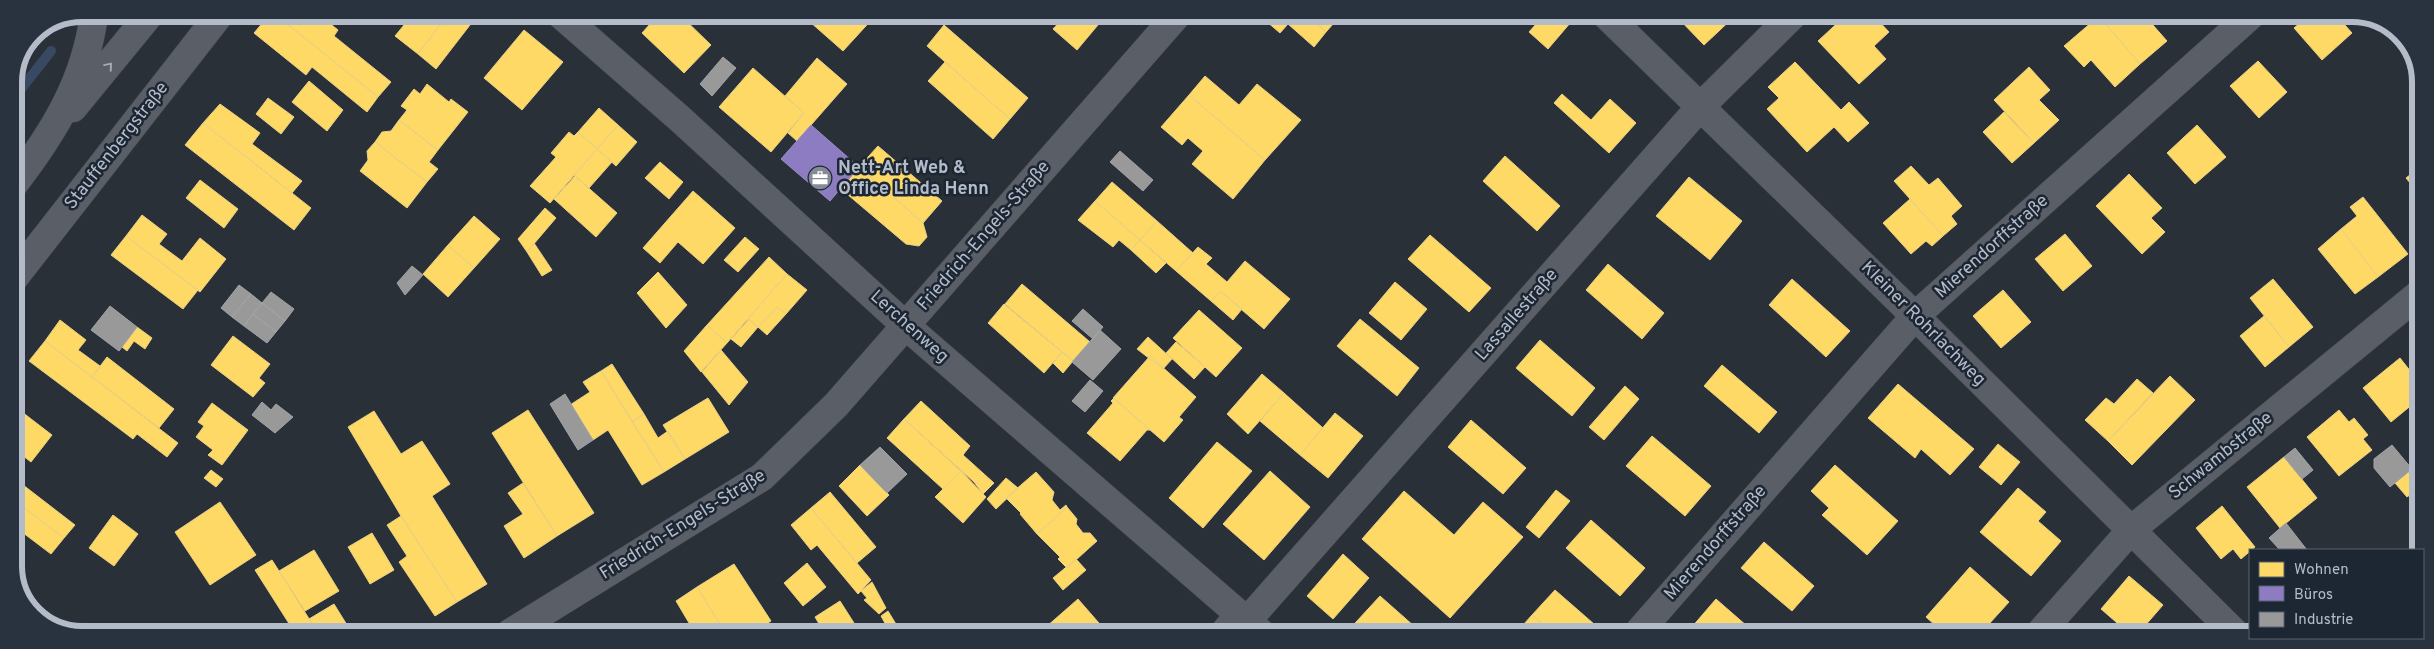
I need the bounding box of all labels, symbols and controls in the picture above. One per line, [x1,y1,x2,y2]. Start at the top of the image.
one-way arrow [104,63,113,72]
street label: Stauffenbergstraße [60,77,174,215]
street label: Friedrich-Engels-Straße [913,156,1055,316]
place label: Nett-Art Web & Office Linda Henn [838,157,989,201]
office icon: Nett-Art Web & Office Linda Henn [807,165,833,191]
street label: Mierendorffstraße [1930,190,2054,304]
street label: Kleiner Rohrlachweg [1856,257,1990,391]
street label: Lassallestraße [1471,264,1563,366]
street label: Lerchenweg [865,285,953,369]
street label: Schwambstraße [2164,407,2278,505]
street label: Friedrich-Engels-Straße [596,465,770,585]
street label: Mierendorffstraße [1660,481,1772,605]
legend [2249,549,2424,639]
text: Wohnen [2294,561,2349,580]
text: Büros [2294,586,2333,605]
text: Industrie [2294,611,2353,630]

